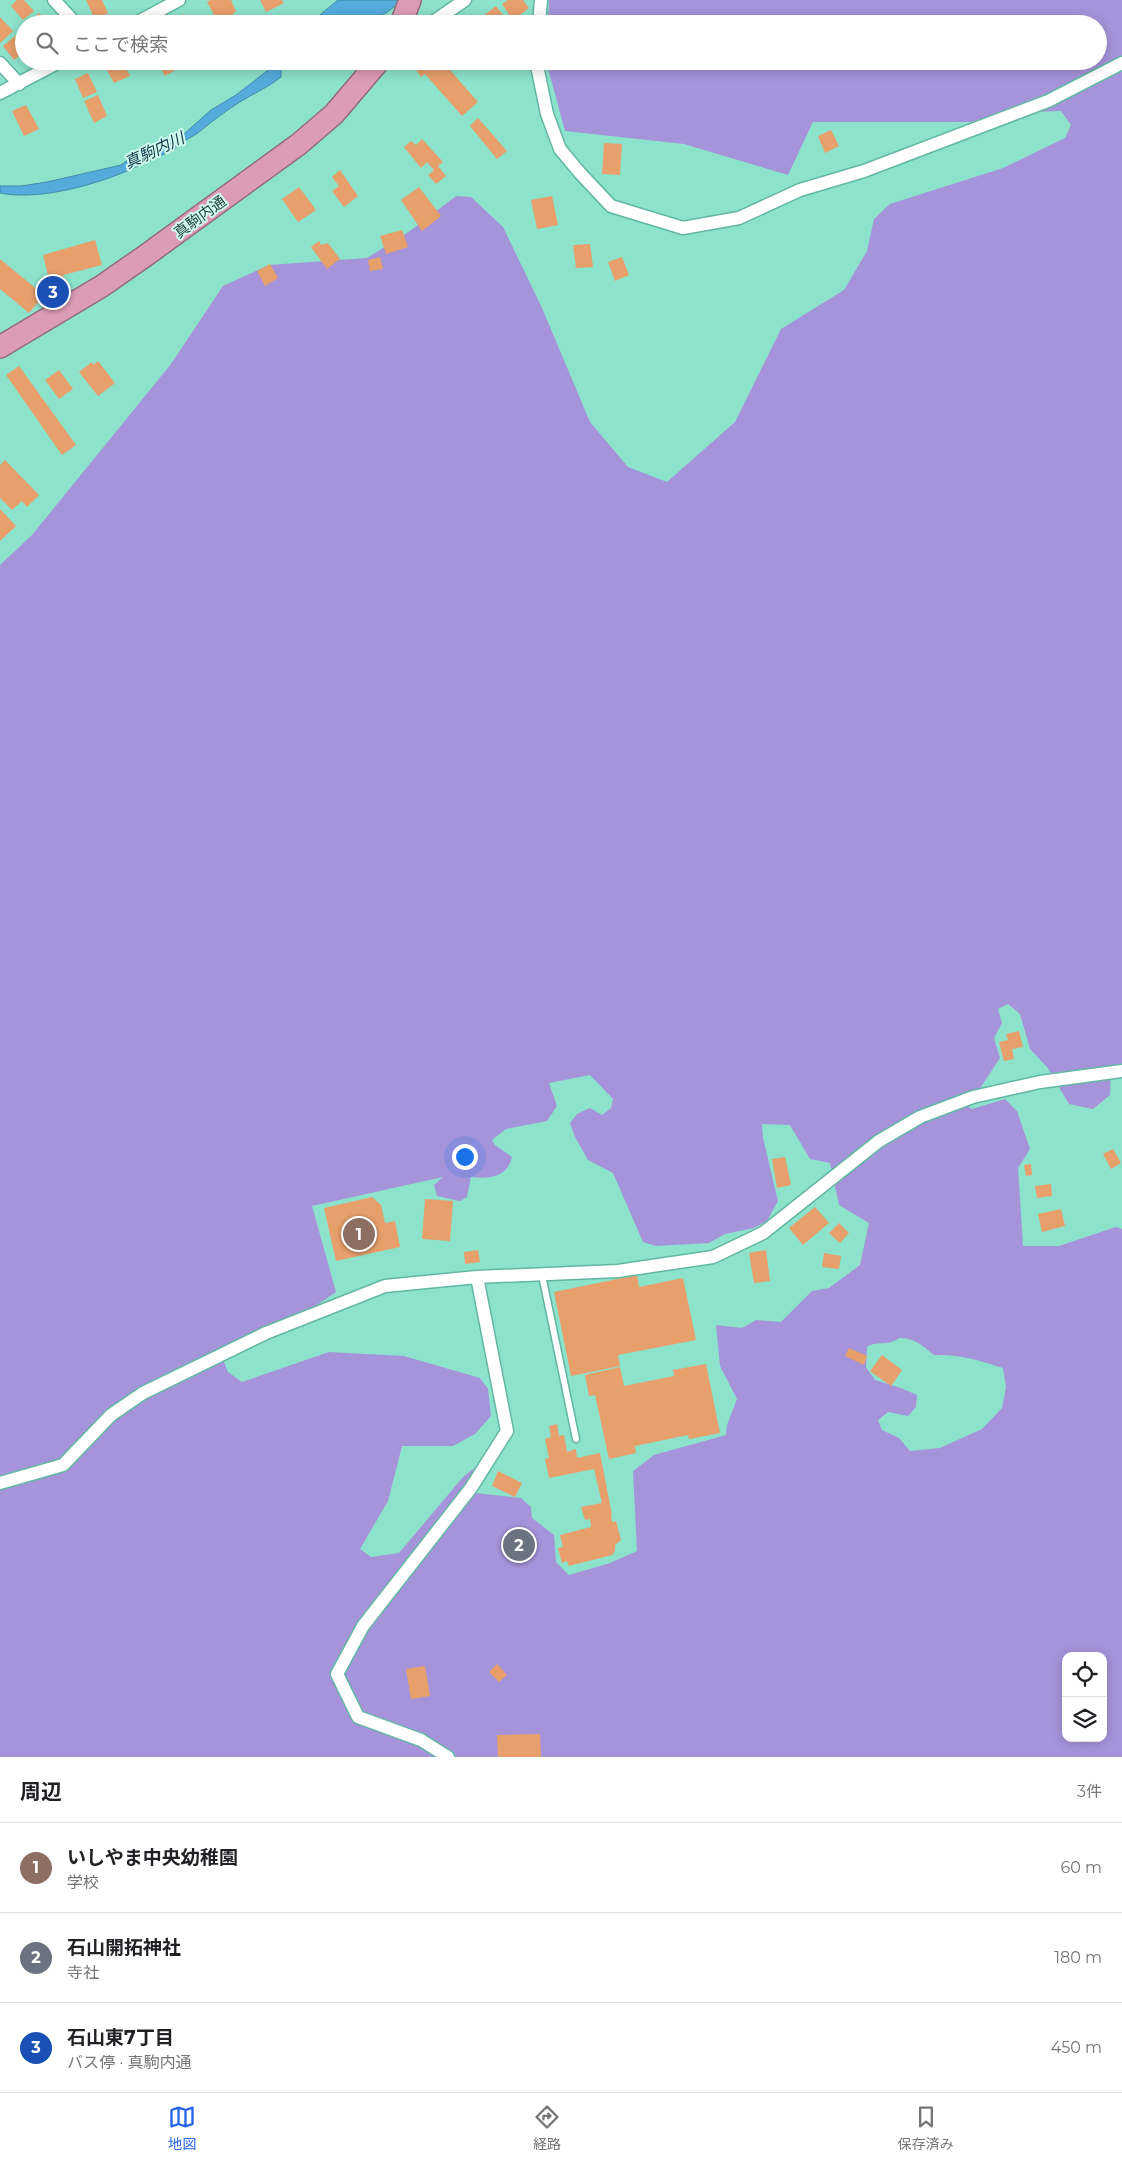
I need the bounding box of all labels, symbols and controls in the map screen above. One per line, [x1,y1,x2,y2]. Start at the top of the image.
search box [15,15,1107,70]
icon: search [33,29,61,57]
text: ここで検索 [73,33,168,56]
water label: 真駒内川 [121,127,189,173]
street label: 真駒内通 [170,191,230,242]
pin: 3 [37,273,69,311]
your location [452,1144,478,1170]
pin: 1 [343,1215,375,1253]
pin: 2 [503,1526,535,1564]
map controls [1062,1652,1107,1742]
button: locate [1062,1652,1107,1697]
button: layers [1062,1697,1107,1742]
text: 周辺 [20,1779,62,1804]
text: 3件 [1077,1782,1102,1801]
text: いしやま中央幼稚園 [67,1846,238,1869]
text: 1 [33,1858,39,1877]
text: 60 m [1060,1858,1102,1877]
text: 学校 [67,1873,99,1892]
text: 石山開拓神社 [67,1936,181,1959]
text: 2 [31,1948,41,1967]
text: 180 m [1054,1948,1102,1967]
text: 寺社 [67,1963,99,1982]
text: 石山東7丁目 [67,2026,174,2049]
text: 3 [31,2038,41,2057]
text: 450 m [1051,2038,1102,2057]
text: バス停 · 真駒内通 [67,2053,191,2072]
tab: 地図 [168,2103,196,2153]
tab: 経路 [533,2103,561,2153]
tab: 保存済み [898,2103,954,2153]

